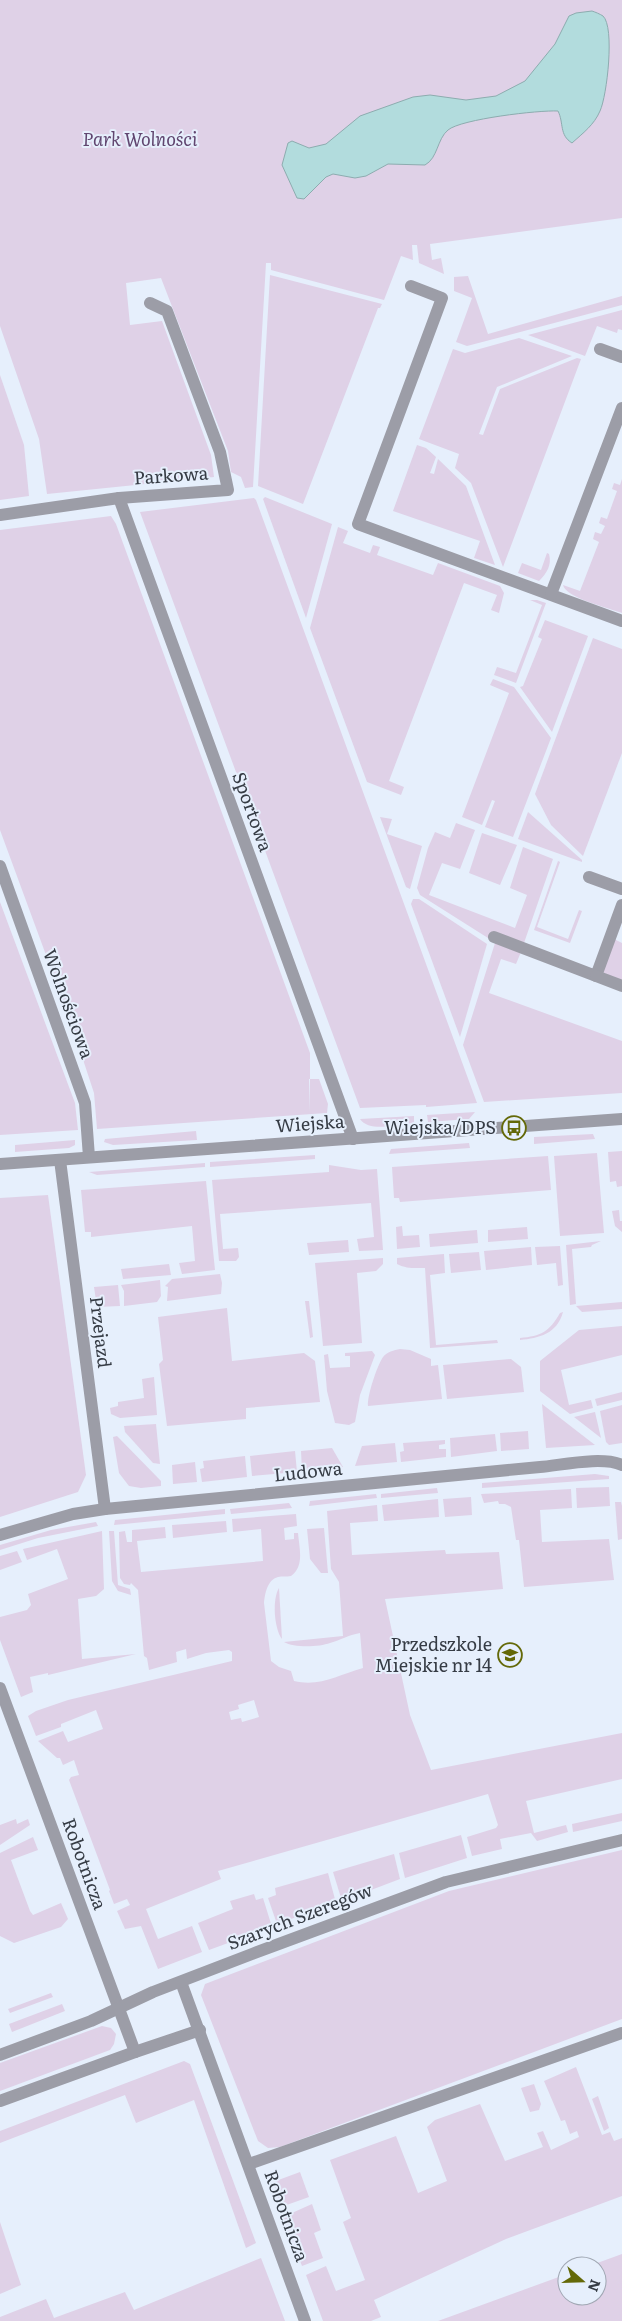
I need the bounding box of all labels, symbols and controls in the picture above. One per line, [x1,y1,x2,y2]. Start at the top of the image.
park label: Park Wolności [83,125,198,152]
street label: Parkowa [133,458,209,491]
street label: Sportowa [226,768,280,856]
street label: Wolnościowa [37,945,102,1062]
street label: Wiejska [275,1107,346,1138]
place label: Wiejska/DPS [384,1113,496,1140]
bus stop icon: Wiejska/DPS [501,1115,527,1141]
street label: Przejazd [84,1294,119,1369]
street label: Ludowa [272,1453,344,1488]
place label: Przedszkole Miejskie nr 14 [375,1630,492,1678]
school or university icon: Przedszkole Miejskie nr 14 [497,1642,523,1668]
street label: Robotnicza [56,1814,115,1913]
street label: Szarych Szeregów [223,1875,377,1956]
street label: Robotnicza [258,2166,317,2265]
north arrow [557,2256,607,2306]
text: N [584,2277,607,2295]

